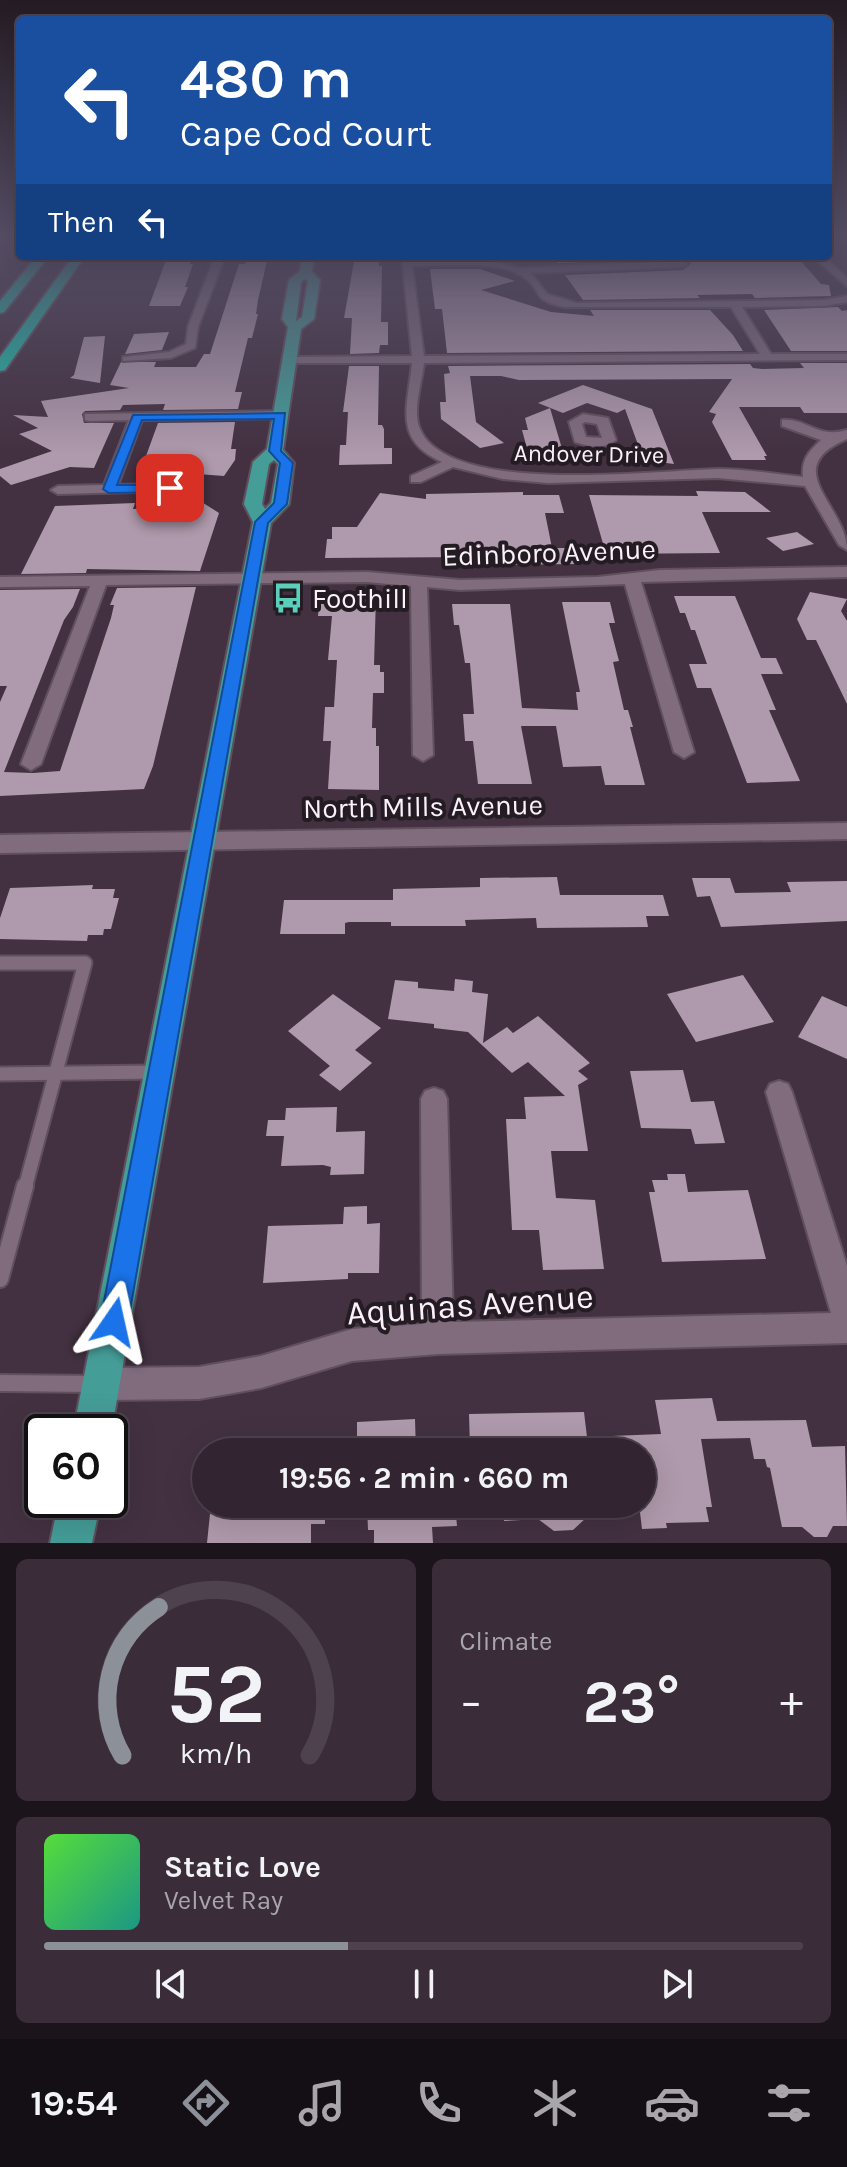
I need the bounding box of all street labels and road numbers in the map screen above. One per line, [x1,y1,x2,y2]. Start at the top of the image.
street label: Andover Drive [514,439,664,469]
street label: Edinboro Avenue [442,532,656,573]
street label: North Mills Avenue [303,788,543,825]
street label: Aquinas Avenue [345,1276,595,1334]

